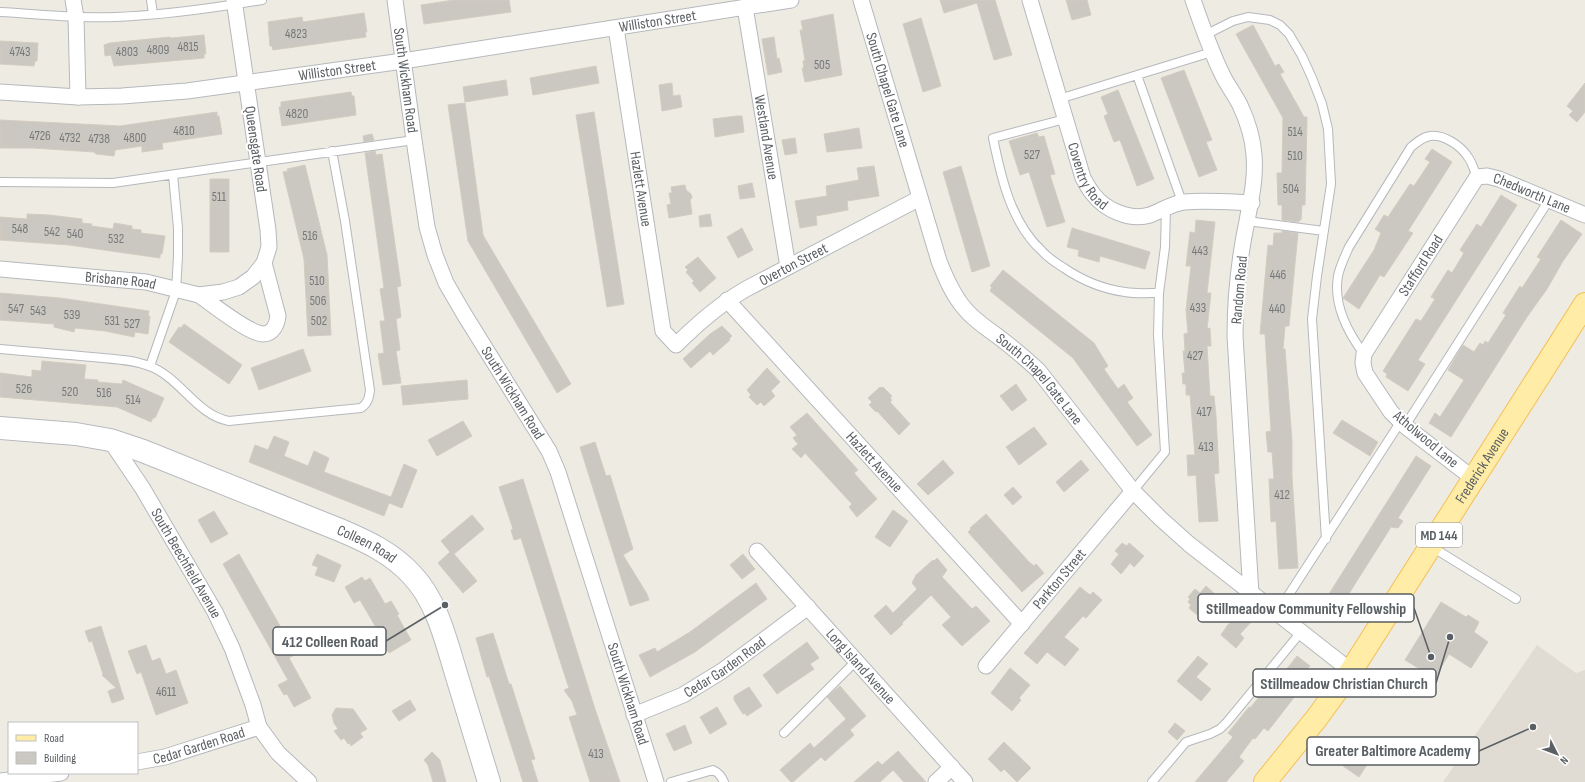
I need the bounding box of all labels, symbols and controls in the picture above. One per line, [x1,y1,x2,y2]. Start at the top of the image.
street label: Williston Street [618,6,698,37]
house number: 4823 [285,26,307,42]
street label: South Wickham Road [389,27,422,134]
street label: South Chapel Gate Lane [861,30,914,150]
house number: 4815 [178,39,198,55]
house number: 4809 [147,42,170,58]
house number: 4743 [10,44,30,60]
house number: 4803 [116,44,138,60]
street label: Williston Street [297,56,378,85]
house number: 505 [814,57,830,73]
street label: Westland Avenue [750,93,782,181]
street label: Queensgate Road [240,105,271,193]
house number: 4820 [286,106,308,122]
house number: 4810 [173,123,195,139]
house number: 514 [1287,124,1303,140]
house number: 4726 [29,128,51,144]
house number: 4732 [59,130,81,146]
house number: 4800 [124,130,147,146]
house number: 4738 [88,131,110,147]
street label: Coventry Road [1063,140,1112,214]
house number: 527 [1024,147,1041,163]
house number: 510 [1287,148,1303,164]
street label: Hazlett Avenue [625,150,656,228]
street label: Chedworth Lane [1491,169,1573,218]
house number: 504 [1283,181,1300,197]
house number: 511 [212,189,227,205]
house number: 548 [12,221,29,237]
house number: 542 [44,224,60,240]
house number: 540 [67,226,83,242]
house number: 516 [302,228,318,244]
house number: 532 [108,231,124,247]
street label: Stafford Road [1394,232,1448,300]
street label: Overton Street [756,239,831,290]
house number: 443 [1192,243,1208,259]
street label: Random Road [1227,255,1252,325]
house number: 446 [1270,267,1287,283]
street label: Brisbane Road [84,268,158,294]
house number: 510 [309,273,325,289]
house number: 506 [310,293,327,309]
house number: 433 [1190,300,1206,316]
house number: 547 [8,301,25,317]
house number: 440 [1269,301,1286,317]
house number: 543 [30,303,46,319]
house number: 539 [64,307,80,323]
house number: 531 [104,313,120,329]
house number: 502 [311,313,327,329]
house number: 527 [124,316,141,332]
street label: South Chapel Gate Lane [992,329,1086,429]
street label: South Wickham Road [476,343,548,443]
house number: 427 [1187,348,1204,364]
house number: 526 [16,381,32,397]
house number: 520 [62,384,78,400]
house number: 516 [96,385,112,401]
house number: 514 [125,392,141,408]
house number: 417 [1196,404,1212,420]
street label: Atholwood Lane [1388,406,1462,472]
street label: Frederick Avenue [1451,425,1513,507]
street label: Hazlett Avenue [842,428,907,497]
house number: 413 [1198,439,1214,455]
house number: 412 [1274,487,1290,503]
street label: South Beechfield Avenue [146,505,226,621]
street label: Colleen Road [334,521,400,568]
road number: MD 144 [1416,523,1462,547]
street label: Parkton Street [1029,545,1091,613]
callout: Stillmeadow Community Fellowship [1198,594,1414,622]
text: Stillmeadow Community Fellowship [1206,600,1406,619]
street label: Long Island Avenue [821,625,899,708]
callout: 412 Colleen Road [273,627,386,655]
text: 412 Colleen Road [282,633,378,652]
street label: Cedar Garden Road [680,633,770,702]
street label: South Wickham Road [603,641,653,747]
callout: Stillmeadow Christian Church [1253,669,1436,697]
text: Stillmeadow Christian Church [1260,675,1428,694]
house number: 4611 [156,684,177,700]
legend [8,722,138,774]
street label: Cedar Garden Road [151,723,247,769]
text: Road [44,731,64,746]
north arrow [1537,734,1577,774]
callout: Greater Baltimore Academy [1307,737,1479,765]
text: Greater Baltimore Academy [1315,742,1471,761]
house number: 413 [588,746,604,762]
text: Building [44,751,76,766]
text: N [1557,754,1571,767]

